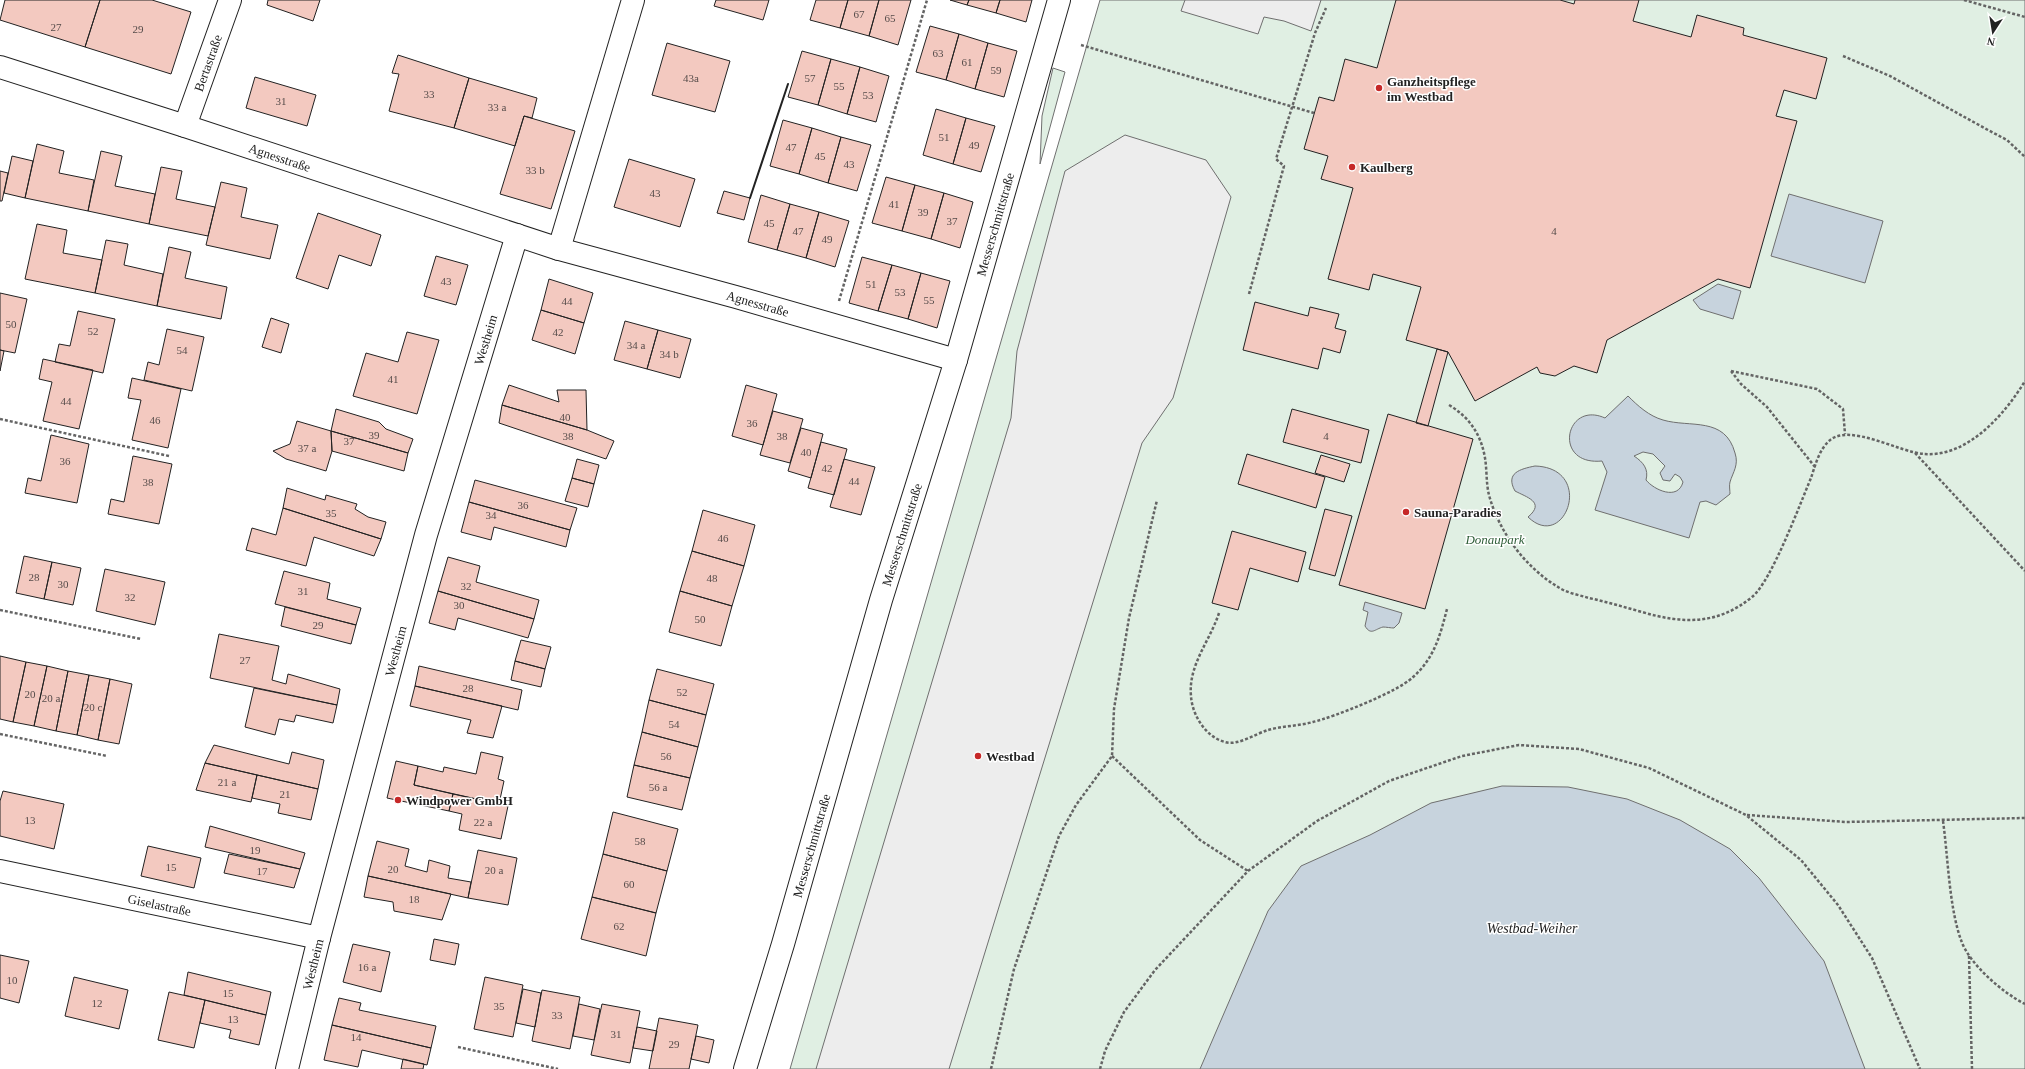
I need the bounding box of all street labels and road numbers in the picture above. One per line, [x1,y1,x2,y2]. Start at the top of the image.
street label: Bertastraße [190,32,225,93]
street label: Agnesstraße [247,140,313,174]
street label: Messerschmittstraße [973,171,1017,278]
street label: Agnesstraße [725,287,791,319]
street label: Westheim [471,313,500,367]
street label: Messerschmittstraße [878,481,925,588]
street label: Westheim [381,624,409,678]
street label: Messerschmittstraße [789,792,833,899]
street label: Giselastraße [126,891,193,919]
street label: Westheim [299,937,326,991]

